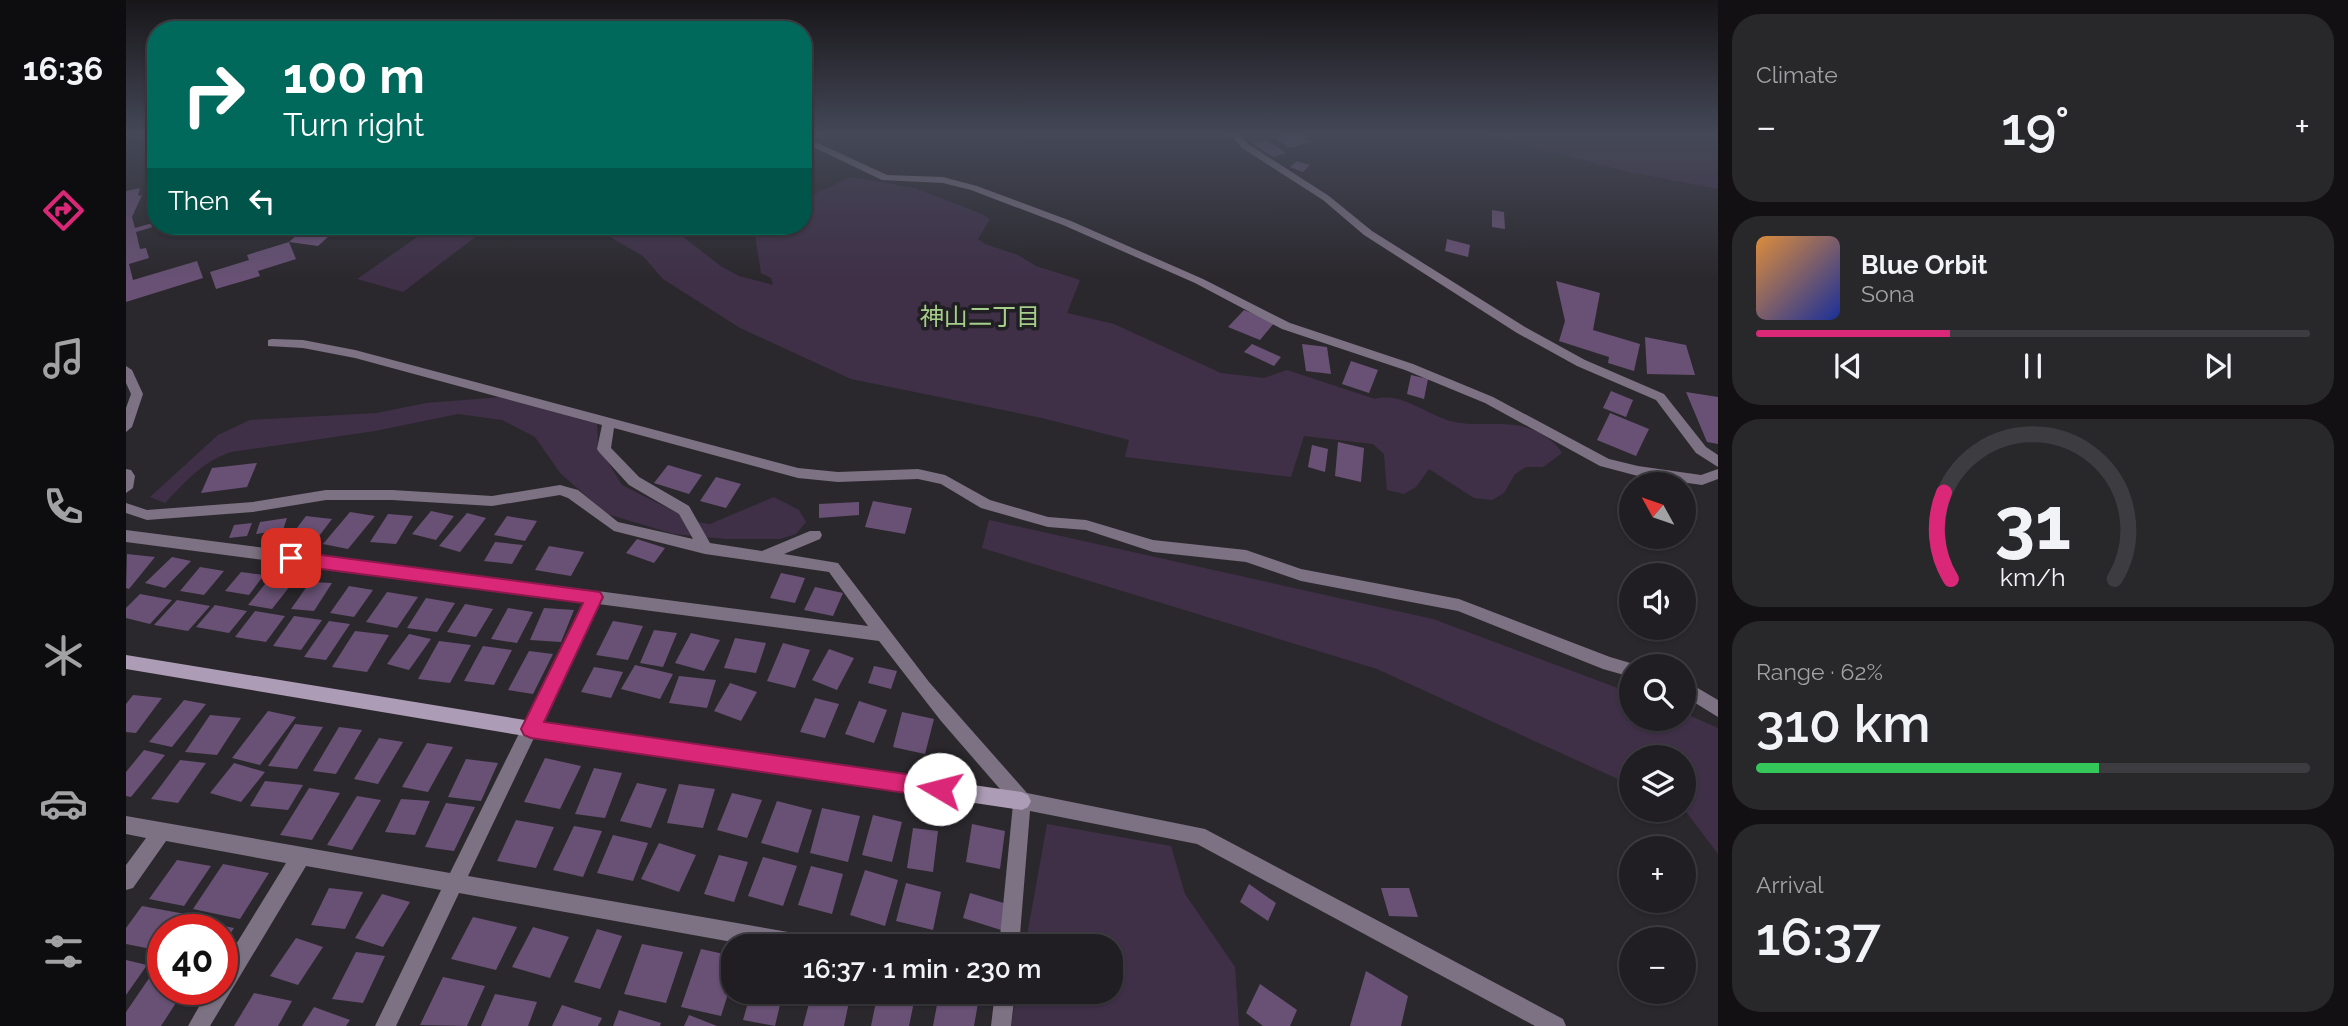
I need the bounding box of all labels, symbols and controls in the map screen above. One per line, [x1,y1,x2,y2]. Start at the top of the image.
text: 100 m [283,47,425,104]
icon: right [168,49,259,140]
text: 16:36 [23,50,103,87]
text: Climate [1756,61,1838,88]
text: 19° [2001,96,2069,157]
text: − [1756,104,1776,149]
text: + [2294,104,2310,149]
text: Turn right [283,106,424,143]
icon: left [243,182,281,220]
icon: directions [39,186,88,235]
text: Then [168,186,229,216]
text: Blue Orbit [1861,250,1988,280]
text: Sona [1861,280,1915,307]
district label: 神山二丁目 [920,302,1040,331]
icon: music [39,334,88,383]
icon: previous [1829,347,1867,385]
icon: pause [2014,347,2052,385]
icon: next [2199,347,2237,385]
north arrow [1619,472,1696,550]
map controls [1619,472,1696,1004]
text: 31 [1995,481,2071,566]
icon: phone [39,482,88,531]
pin [261,528,321,588]
icon: arrive [272,539,310,577]
text: km/h [2000,562,2066,592]
button: sound [1619,563,1696,640]
icon: climate [39,631,88,680]
button: search [1619,654,1696,731]
text: Range · 62% [1756,658,1883,685]
text: 310 km [1756,693,1931,754]
button: layers [1619,745,1696,822]
position arrow [903,752,977,826]
icon: car [39,779,88,828]
button: + [1619,836,1696,913]
text: Arrival [1756,871,1823,898]
text: 16:37 [1756,906,1881,967]
speed limit sign: 40 [147,914,238,1005]
icon: filters [39,927,88,976]
button: − [1619,927,1696,1004]
text: 16:37 · 1 min · 230 m [803,954,1041,984]

